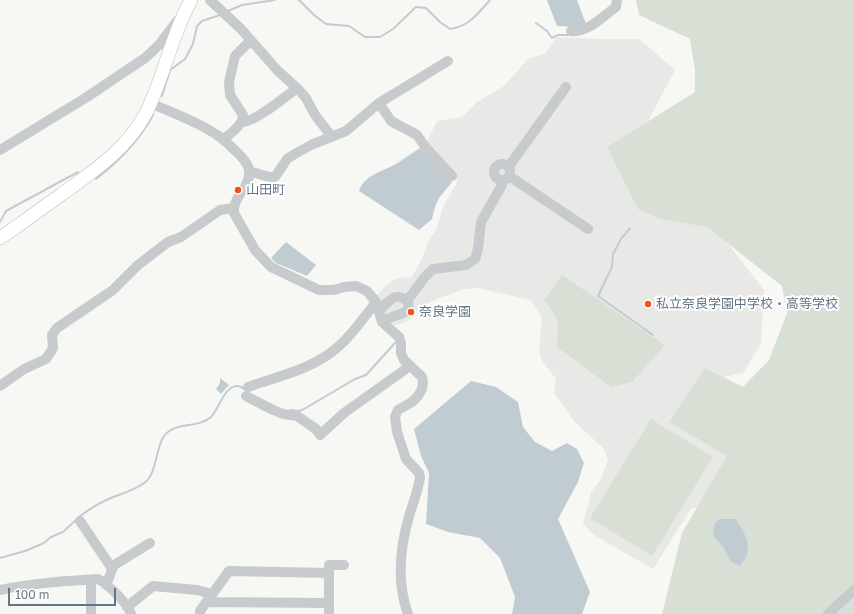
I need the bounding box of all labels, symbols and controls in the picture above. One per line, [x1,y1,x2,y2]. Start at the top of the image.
place label: 山田町 [246,182,285,198]
marker: 山田町 [233,185,243,195]
place label: 私立奈良学園中学校・高等学校 [656,296,838,312]
marker: 私立奈良学園中学校・高等学校 [643,299,653,309]
place label: 奈良学園 [419,304,471,320]
marker: 奈良学園 [406,307,416,317]
scale bar [10,580,118,606]
text: 100 m [15,587,49,602]

